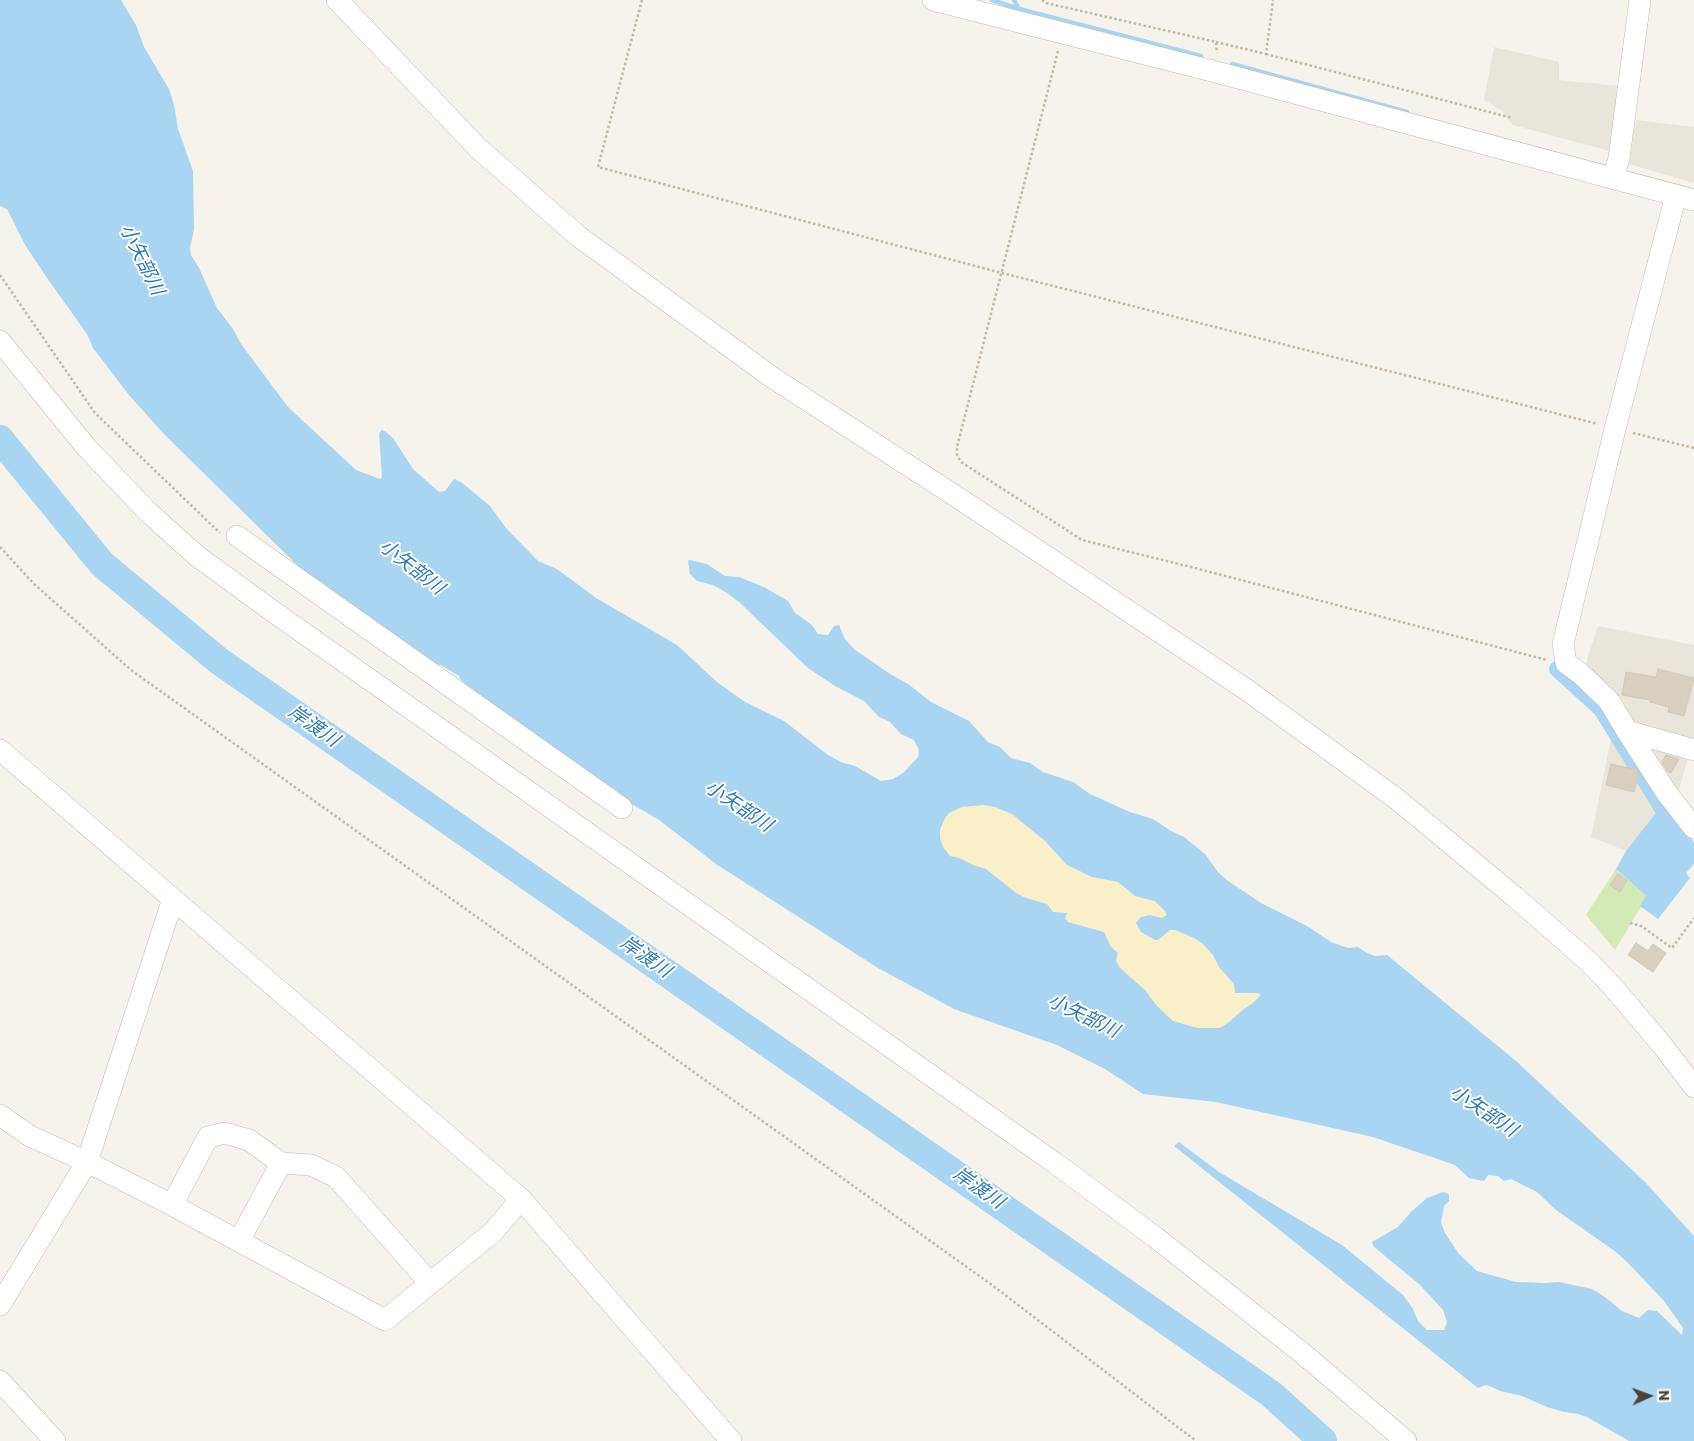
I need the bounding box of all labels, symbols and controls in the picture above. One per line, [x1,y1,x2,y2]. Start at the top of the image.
water label: 小矢部川 [114,221,168,299]
water label: 小矢部川 [374,536,448,600]
water label: 岸渡川 [283,701,343,753]
water label: 小矢部川 [700,776,776,838]
water label: 岸渡川 [615,932,675,984]
water label: 小矢部川 [1044,990,1122,1044]
water label: 小矢部川 [1445,1081,1521,1143]
water label: 岸渡川 [948,1163,1008,1215]
north arrow [1624,1371,1674,1421]
text: N [1654,1390,1674,1401]

